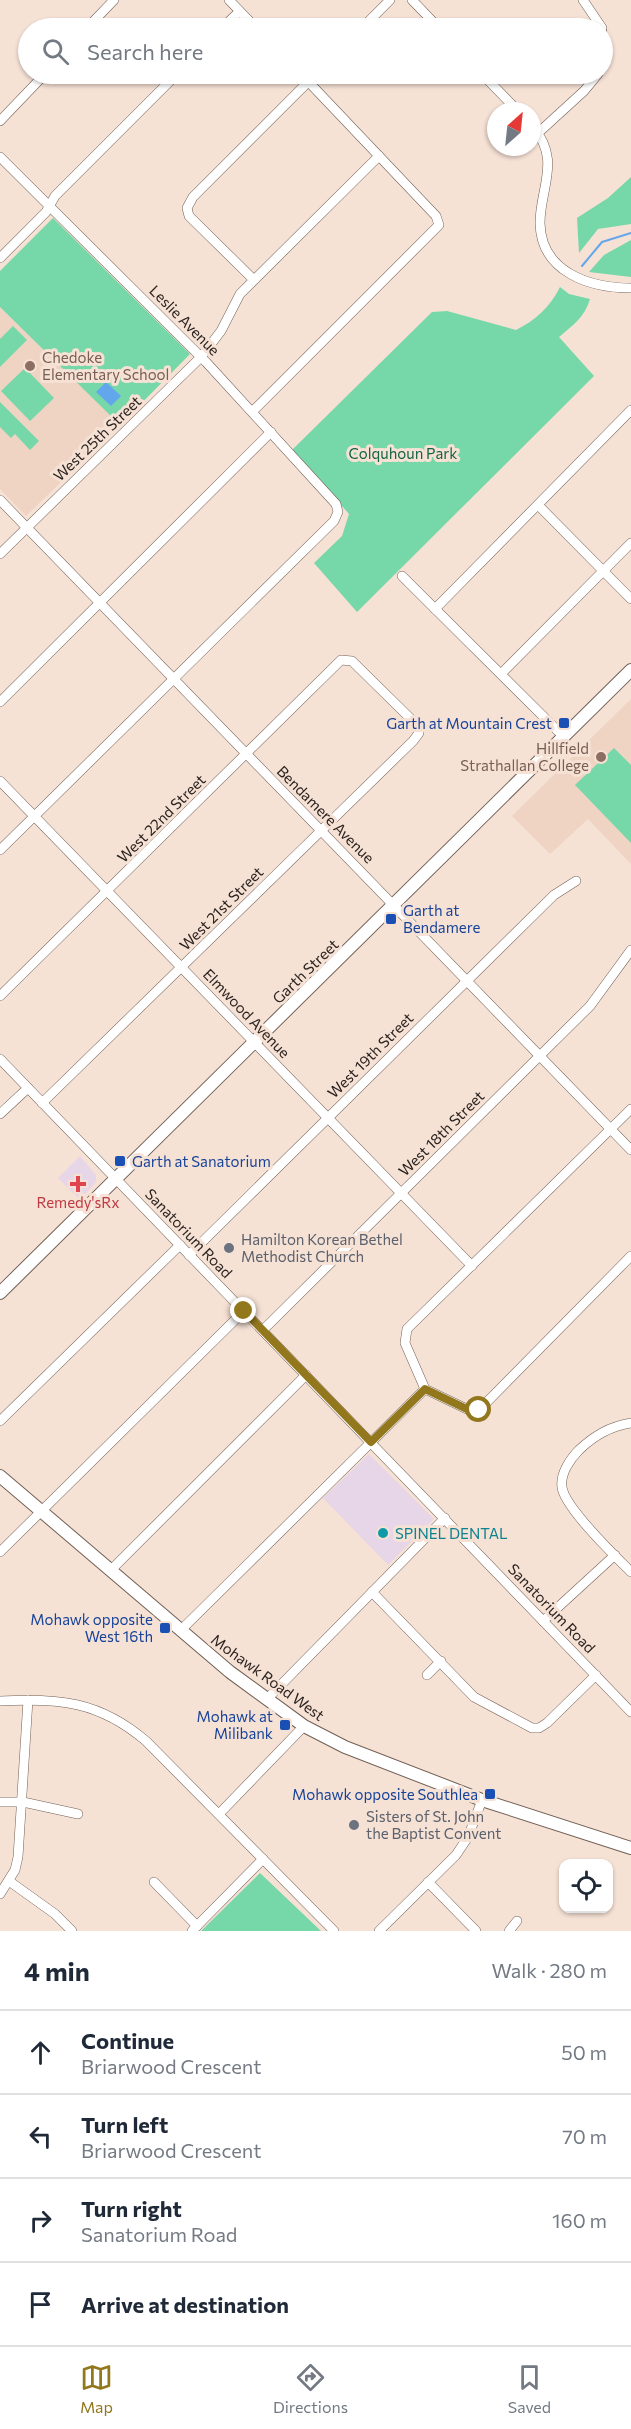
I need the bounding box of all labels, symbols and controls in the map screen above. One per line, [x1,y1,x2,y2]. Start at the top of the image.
search box [18,18,613,84]
icon: search [39,35,72,68]
text: Search here [87,38,203,65]
north arrow [487,102,541,156]
street label: Leslie Avenue [146,281,224,359]
place label: Chedoke Elementary School [42,348,169,383]
marker: Chedoke Elementary School [23,359,37,373]
street label: West 25th Street [49,392,145,484]
park label: Colquhoun Park [349,444,457,462]
place label: Garth at Mountain Crest [386,714,552,732]
marker: Garth at Mountain Crest [557,716,571,730]
place label: Hillfield Strathallan College [460,739,589,774]
marker: Hillfield Strathallan College [594,750,608,764]
street label: Bendamere Avenue [274,762,378,866]
street label: West 22nd Street [113,770,209,866]
street label: West 21st Street [175,862,267,954]
place label: Garth at Bendamere [403,901,480,936]
marker: Garth at Bendamere [384,912,398,926]
street label: Garth Street [268,935,342,1007]
street label: Elmwood Avenue [200,965,294,1061]
street label: West 19th Street [324,1009,416,1101]
street label: West 18th Street [395,1087,487,1179]
place label: Garth at Sanatorium [132,1152,271,1170]
marker: Garth at Sanatorium [113,1154,127,1168]
marker: Remedy'sRx [71,1177,85,1191]
street label: Sanatorium Road [142,1185,236,1281]
place label: Remedy'sRx [37,1193,119,1211]
place label: Hamilton Korean Bethel Methodist Church [241,1230,403,1265]
marker: Hamilton Korean Bethel Methodist Church [222,1241,236,1255]
route end [230,1297,256,1323]
route start [465,1396,491,1422]
place label: SPINEL DENTAL [395,1524,508,1542]
marker: SPINEL DENTAL [376,1526,390,1540]
street label: Sanatorium Road [505,1560,599,1656]
place label: Mohawk opposite West 16th [30,1610,153,1645]
marker: Mohawk opposite West 16th [158,1621,172,1635]
street label: Mohawk Road West [208,1630,328,1724]
place label: Mohawk at Milibank [196,1707,273,1742]
marker: Mohawk at Milibank [278,1718,292,1732]
place label: Mohawk opposite Southlea [292,1785,478,1803]
marker: Mohawk opposite Southlea [483,1787,497,1801]
place label: Sisters of St. John the Baptist Convent [366,1807,501,1842]
marker: Sisters of St. John the Baptist Convent [347,1818,361,1832]
map controls [559,1859,613,1913]
button: locate [559,1859,613,1913]
text: 4 min [24,1955,90,1986]
text: Walk · 280 m [491,1958,607,1982]
text: Continue [81,2027,174,2054]
icon: ahead [24,2036,57,2069]
text: 50 m [561,2040,607,2064]
text: Briarwood Crescent [81,2054,262,2078]
text: Turn left [81,2111,168,2138]
icon: left [24,2120,57,2153]
text: 70 m [562,2124,607,2148]
text: Briarwood Crescent [81,2138,262,2162]
text: Turn right [81,2195,182,2222]
icon: right [24,2204,57,2237]
text: 160 m [552,2208,607,2232]
text: Sanatorium Road [81,2222,237,2246]
icon: arrive [24,2288,57,2321]
text: Arrive at destination [81,2291,289,2318]
tab: Map [80,2361,113,2416]
tab: Directions [273,2361,348,2416]
tab: Saved [508,2361,551,2416]

